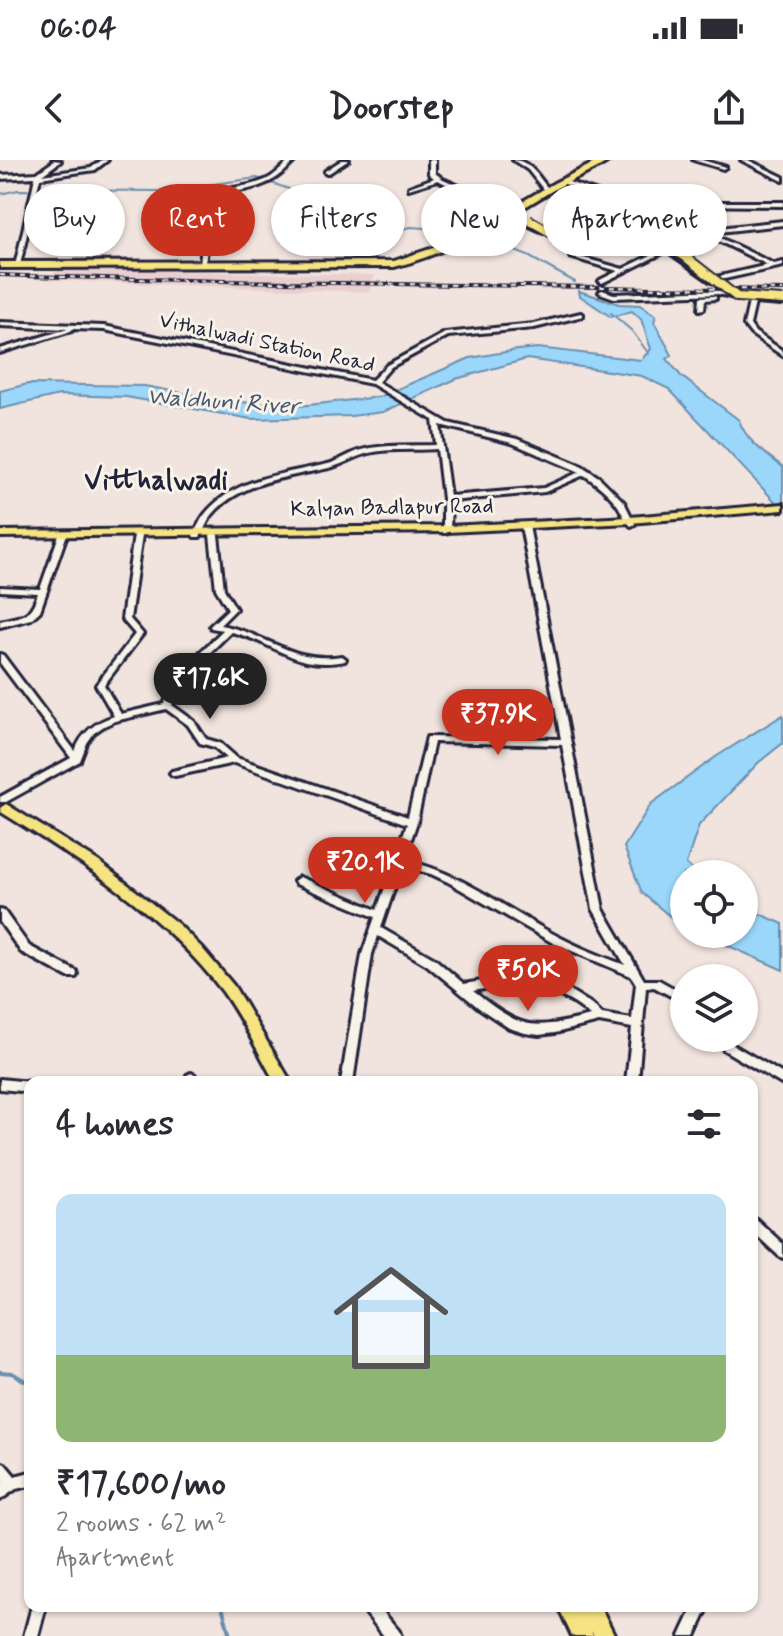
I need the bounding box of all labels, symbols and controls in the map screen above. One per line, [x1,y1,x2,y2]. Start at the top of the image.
text: 06:04 [40,9,116,48]
text: Doorstep [329,85,454,132]
icon: back [32,86,76,130]
icon: share [707,86,751,130]
chip: Buy [24,184,125,256]
chip: Rent [141,184,255,256]
chip: Filters [271,184,405,256]
chip: New [421,184,527,256]
chip: Apartment [543,184,727,256]
street label: Vithalwadi Station Road [157,306,377,380]
water label: Waldhuni River [146,381,303,423]
district label: Vitthalwadi [84,463,228,500]
street label: Kalyan Badlapur Road [290,492,494,524]
pin: ₹17.6K [145,653,275,721]
text: ₹17.6K [172,662,248,696]
pin: ₹37.9K [433,689,563,757]
text: ₹37.9K [460,698,536,732]
pin: ₹20.1K [300,837,430,905]
text: ₹20.1K [326,846,404,880]
map controls [670,860,758,1052]
button: locate [670,860,758,948]
pin: ₹50K [481,945,575,1013]
text: ₹50K [496,954,560,988]
button: layers [670,964,758,1052]
text: 4 homes [56,1102,174,1147]
icon: filters [682,1102,726,1146]
icon: home [319,1246,463,1390]
text: ₹17,600/mo [56,1462,226,1507]
text: 2 rooms · 62 m² [56,1507,226,1541]
text: Apartment [56,1541,174,1575]

